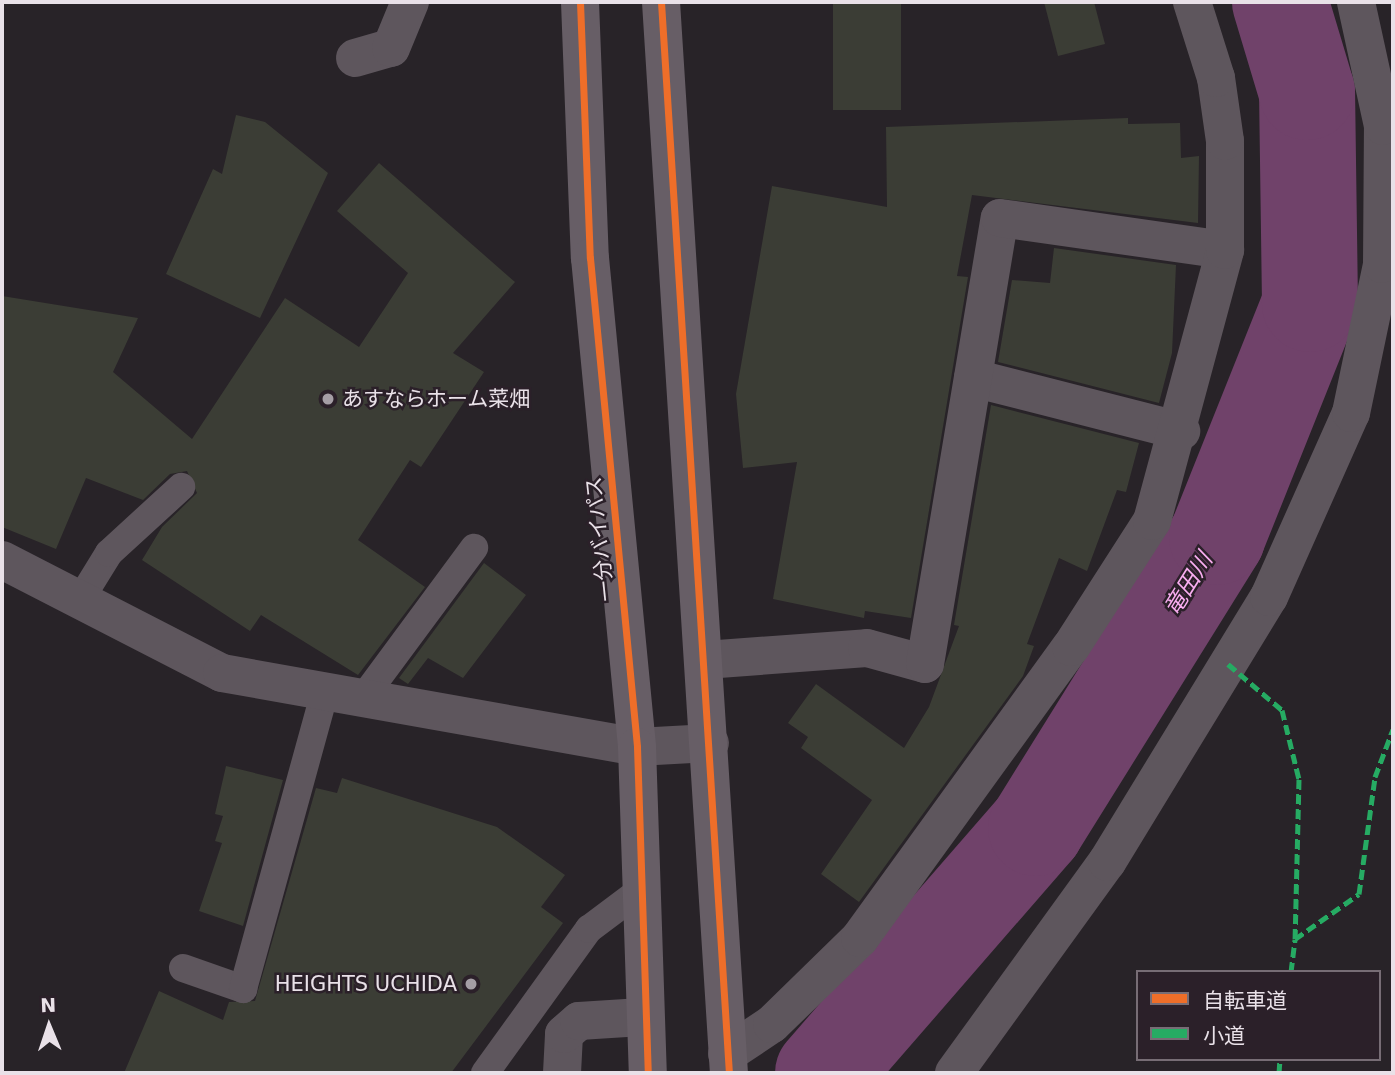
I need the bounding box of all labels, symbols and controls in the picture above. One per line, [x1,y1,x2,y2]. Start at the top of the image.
place label: あすならホーム菜畑 [342,386,531,412]
marker: あすならホーム菜畑 [320,391,336,407]
street label: 一分バイパス [581,475,619,603]
water label: 竜田川 [1158,547,1218,621]
legend [1136,970,1381,1061]
place label: HEIGHTS UCHIDA [275,971,457,997]
marker: HEIGHTS UCHIDA [463,976,479,992]
text: 自転車道 [1203,989,1287,1013]
north arrow [14,991,84,1061]
text: N [40,994,57,1016]
text: 小道 [1203,1024,1245,1048]

